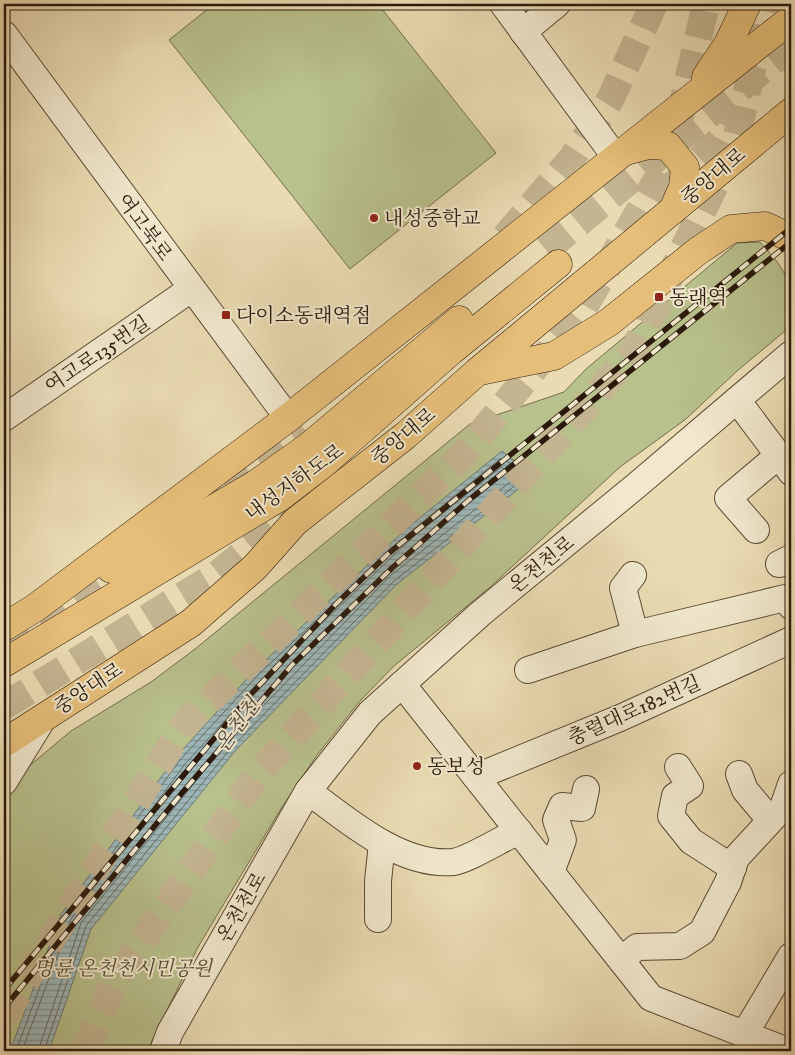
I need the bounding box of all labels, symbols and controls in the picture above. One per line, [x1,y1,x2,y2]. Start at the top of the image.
street label: 중앙대로 [676,143,752,212]
street label: 여고북로 [111,189,177,266]
place label: 내성중학교 [384,207,481,232]
marker: 내성중학교 [368,212,380,224]
place label: 동래역 [669,286,727,311]
marker: 동래역 [653,291,665,303]
place label: 다이소동래역점 [236,304,371,329]
marker: 다이소동래역점 [220,309,232,321]
street label: 여고로135번길 [41,311,155,400]
street label: 중앙대로 [366,403,442,472]
street label: 내성지하도로 [241,439,349,527]
street label: 온천천로 [504,531,580,599]
street label: 중앙대로 [50,658,128,721]
street label: 충렬대로182번길 [564,671,705,752]
water label: 온천천 [209,692,267,758]
place label: 동보성 [427,755,485,780]
marker: 동보성 [411,760,423,772]
street label: 온천천로 [212,868,272,947]
park label: 명륜 온천천시민공원 [34,957,214,982]

